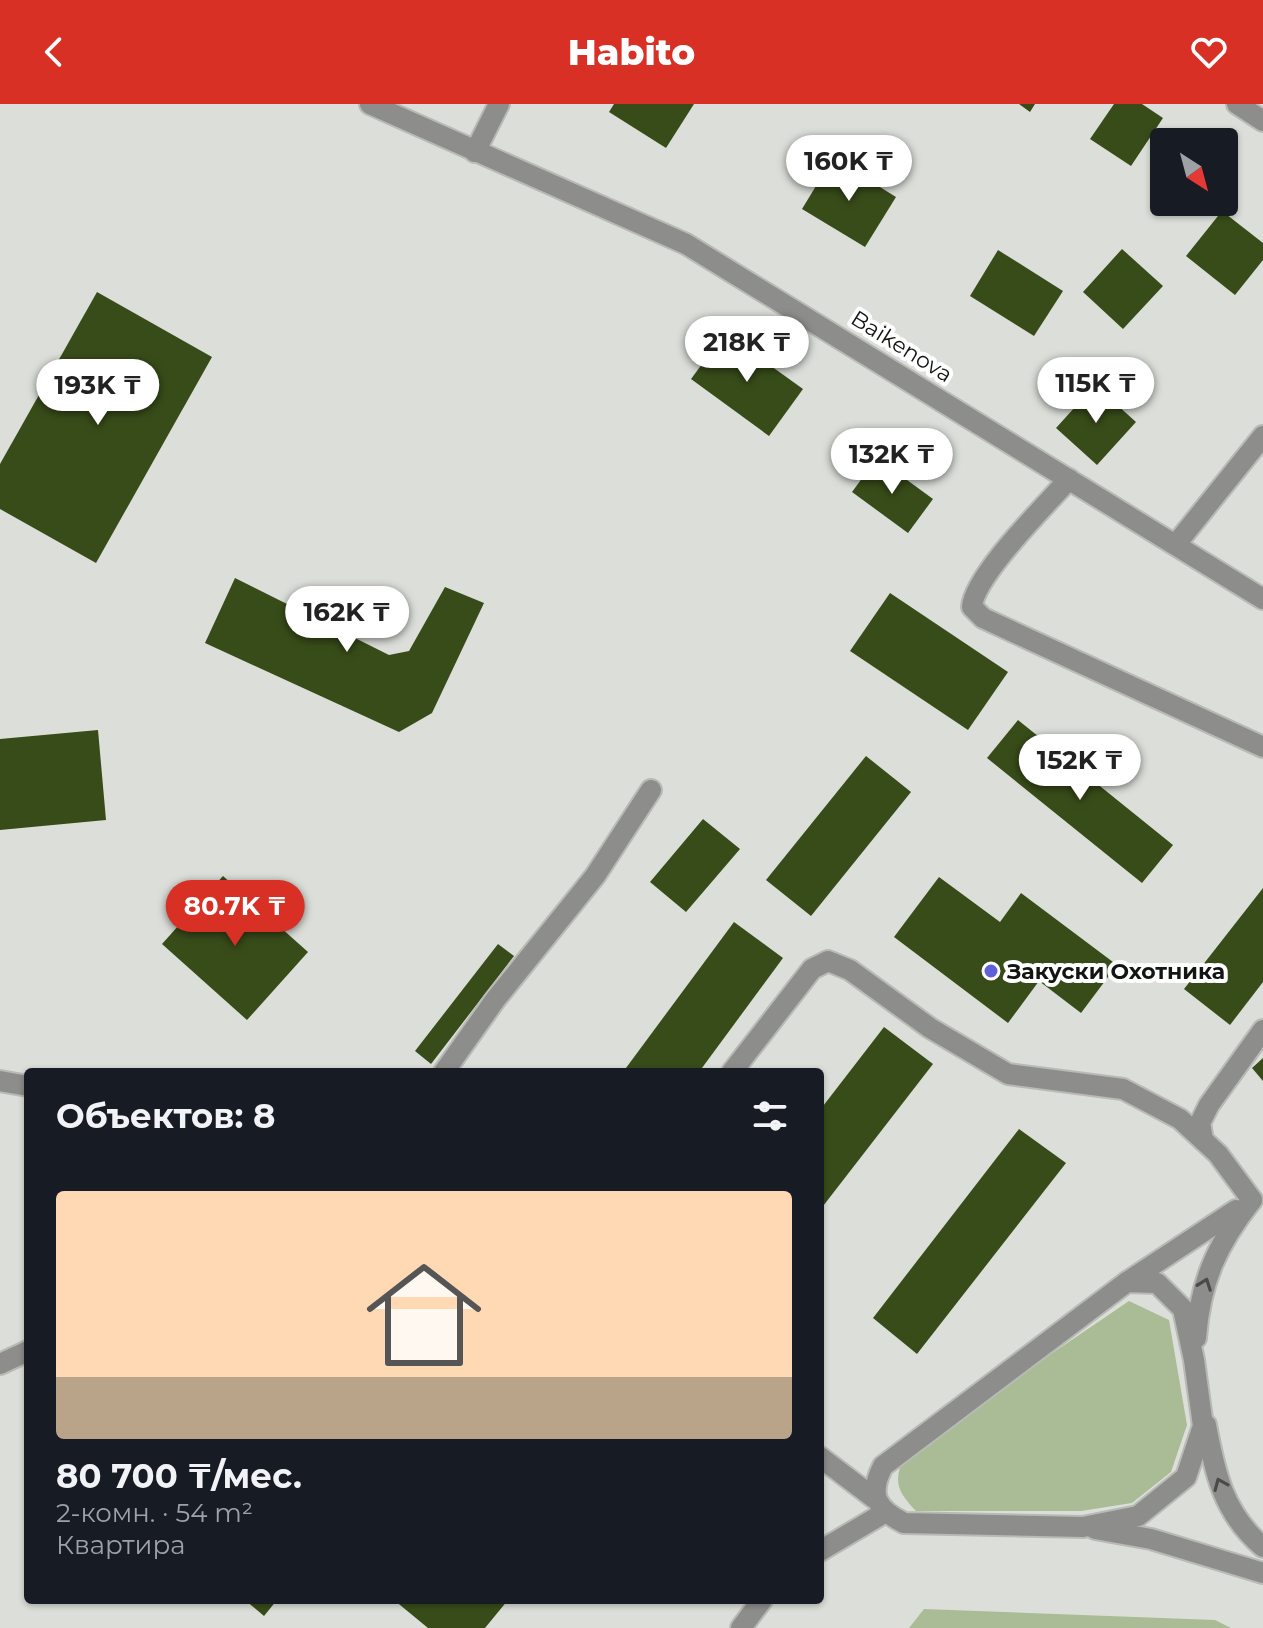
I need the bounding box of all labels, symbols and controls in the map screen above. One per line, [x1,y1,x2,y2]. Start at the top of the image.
icon: back [32,30,76,74]
text: Habito [568,30,695,74]
icon: heart [1187,30,1231,74]
north arrow [1150,128,1238,216]
map controls [1150,128,1238,216]
pin: 160K ₸ [784,135,914,203]
text: 160K ₸ [804,145,894,177]
street label: Baikenova [846,305,957,388]
pin: 218K ₸ [682,316,812,384]
text: 218K ₸ [703,326,791,358]
pin: 115K ₸ [1031,357,1161,425]
pin: 193K ₸ [33,359,163,427]
text: 115K ₸ [1055,367,1137,399]
text: 193K ₸ [54,369,142,401]
pin: 132K ₸ [827,428,957,496]
text: 132K ₸ [849,438,935,470]
pin: 162K ₸ [282,586,412,654]
text: 162K ₸ [303,596,391,628]
pin: 152K ₸ [1015,734,1145,802]
text: 152K ₸ [1037,744,1123,776]
pin: 80.7K ₸ [161,880,309,948]
text: 80.7K ₸ [184,890,286,922]
place label: Закуски Охотника [1006,958,1225,985]
marker: Закуски Охотника [982,962,1000,980]
icon: filters [748,1094,792,1138]
text: Объектов: 8 [56,1095,275,1137]
icon: home [352,1243,496,1387]
one-way arrow [1196,1278,1212,1292]
text: 80 700 ₸/мес. [56,1455,302,1497]
one-way arrow [1213,1477,1229,1492]
text: 2-комн. · 54 m² [56,1497,253,1529]
text: Квартира [56,1529,185,1561]

